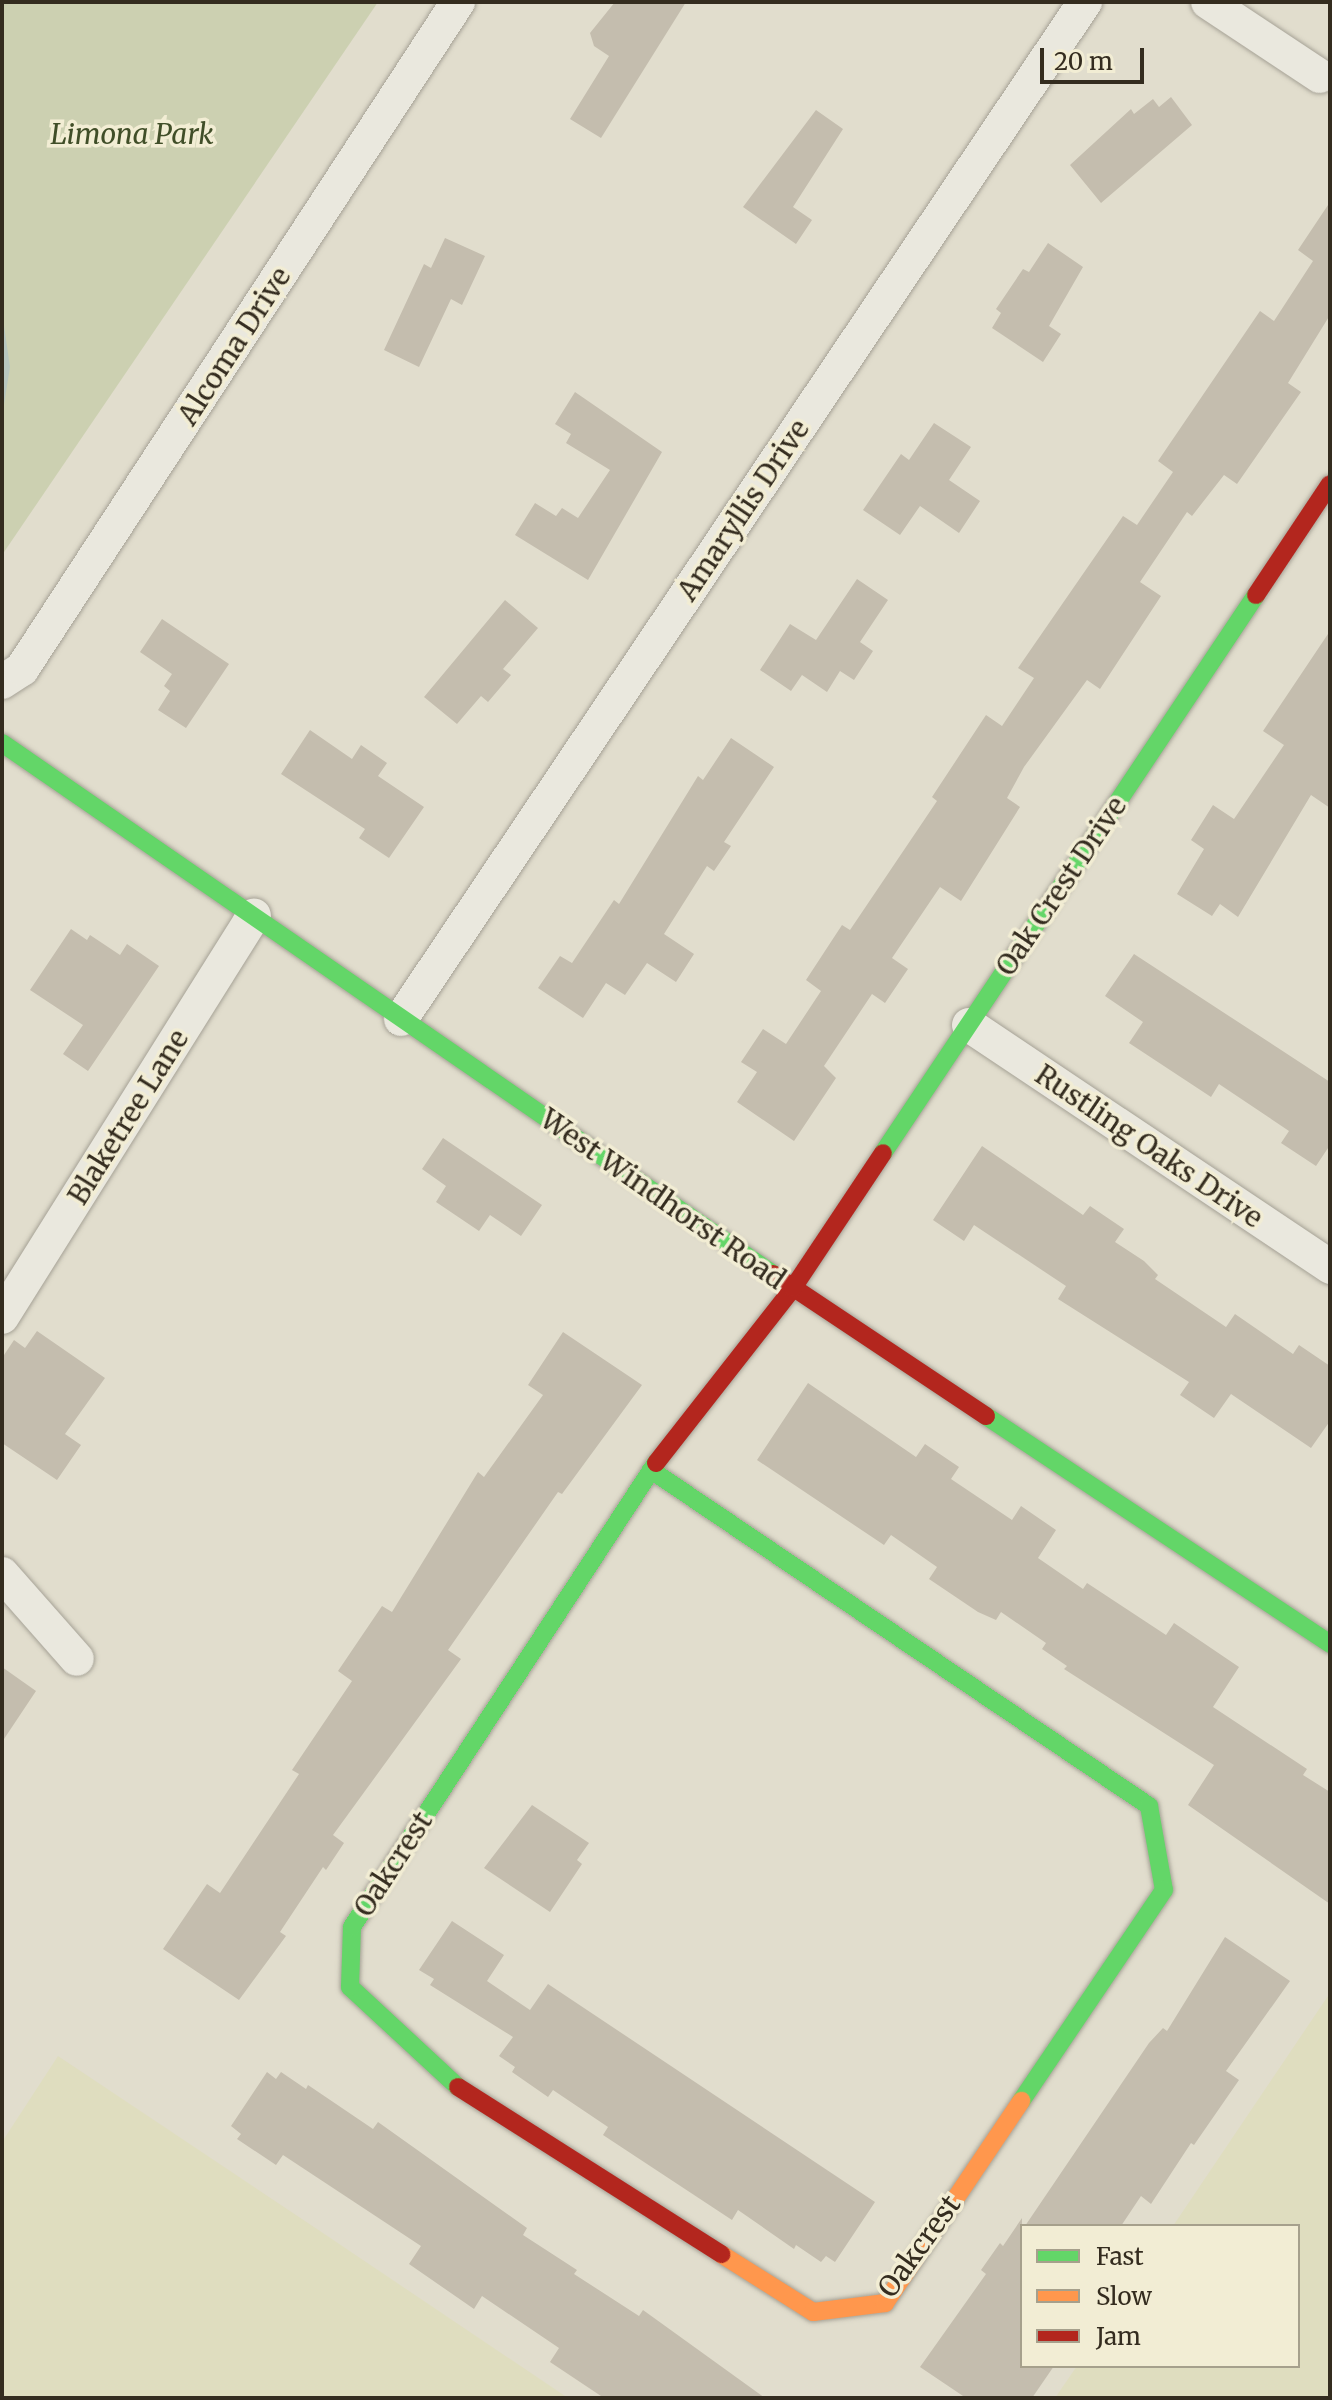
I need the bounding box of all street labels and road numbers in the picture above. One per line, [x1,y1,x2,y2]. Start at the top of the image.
street label: Alcoma Drive [171,261,297,431]
street label: Amaryllis Drive [670,413,816,607]
street label: Oak Crest Drive [989,790,1133,982]
street label: Blaketree Lane [61,1023,195,1211]
street label: Rustling Oaks Drive [1029,1057,1269,1235]
street label: West Windhorst Road [534,1102,792,1296]
street label: Oakcrest [347,1805,439,1923]
street label: Oakcrest [871,2188,967,2304]

